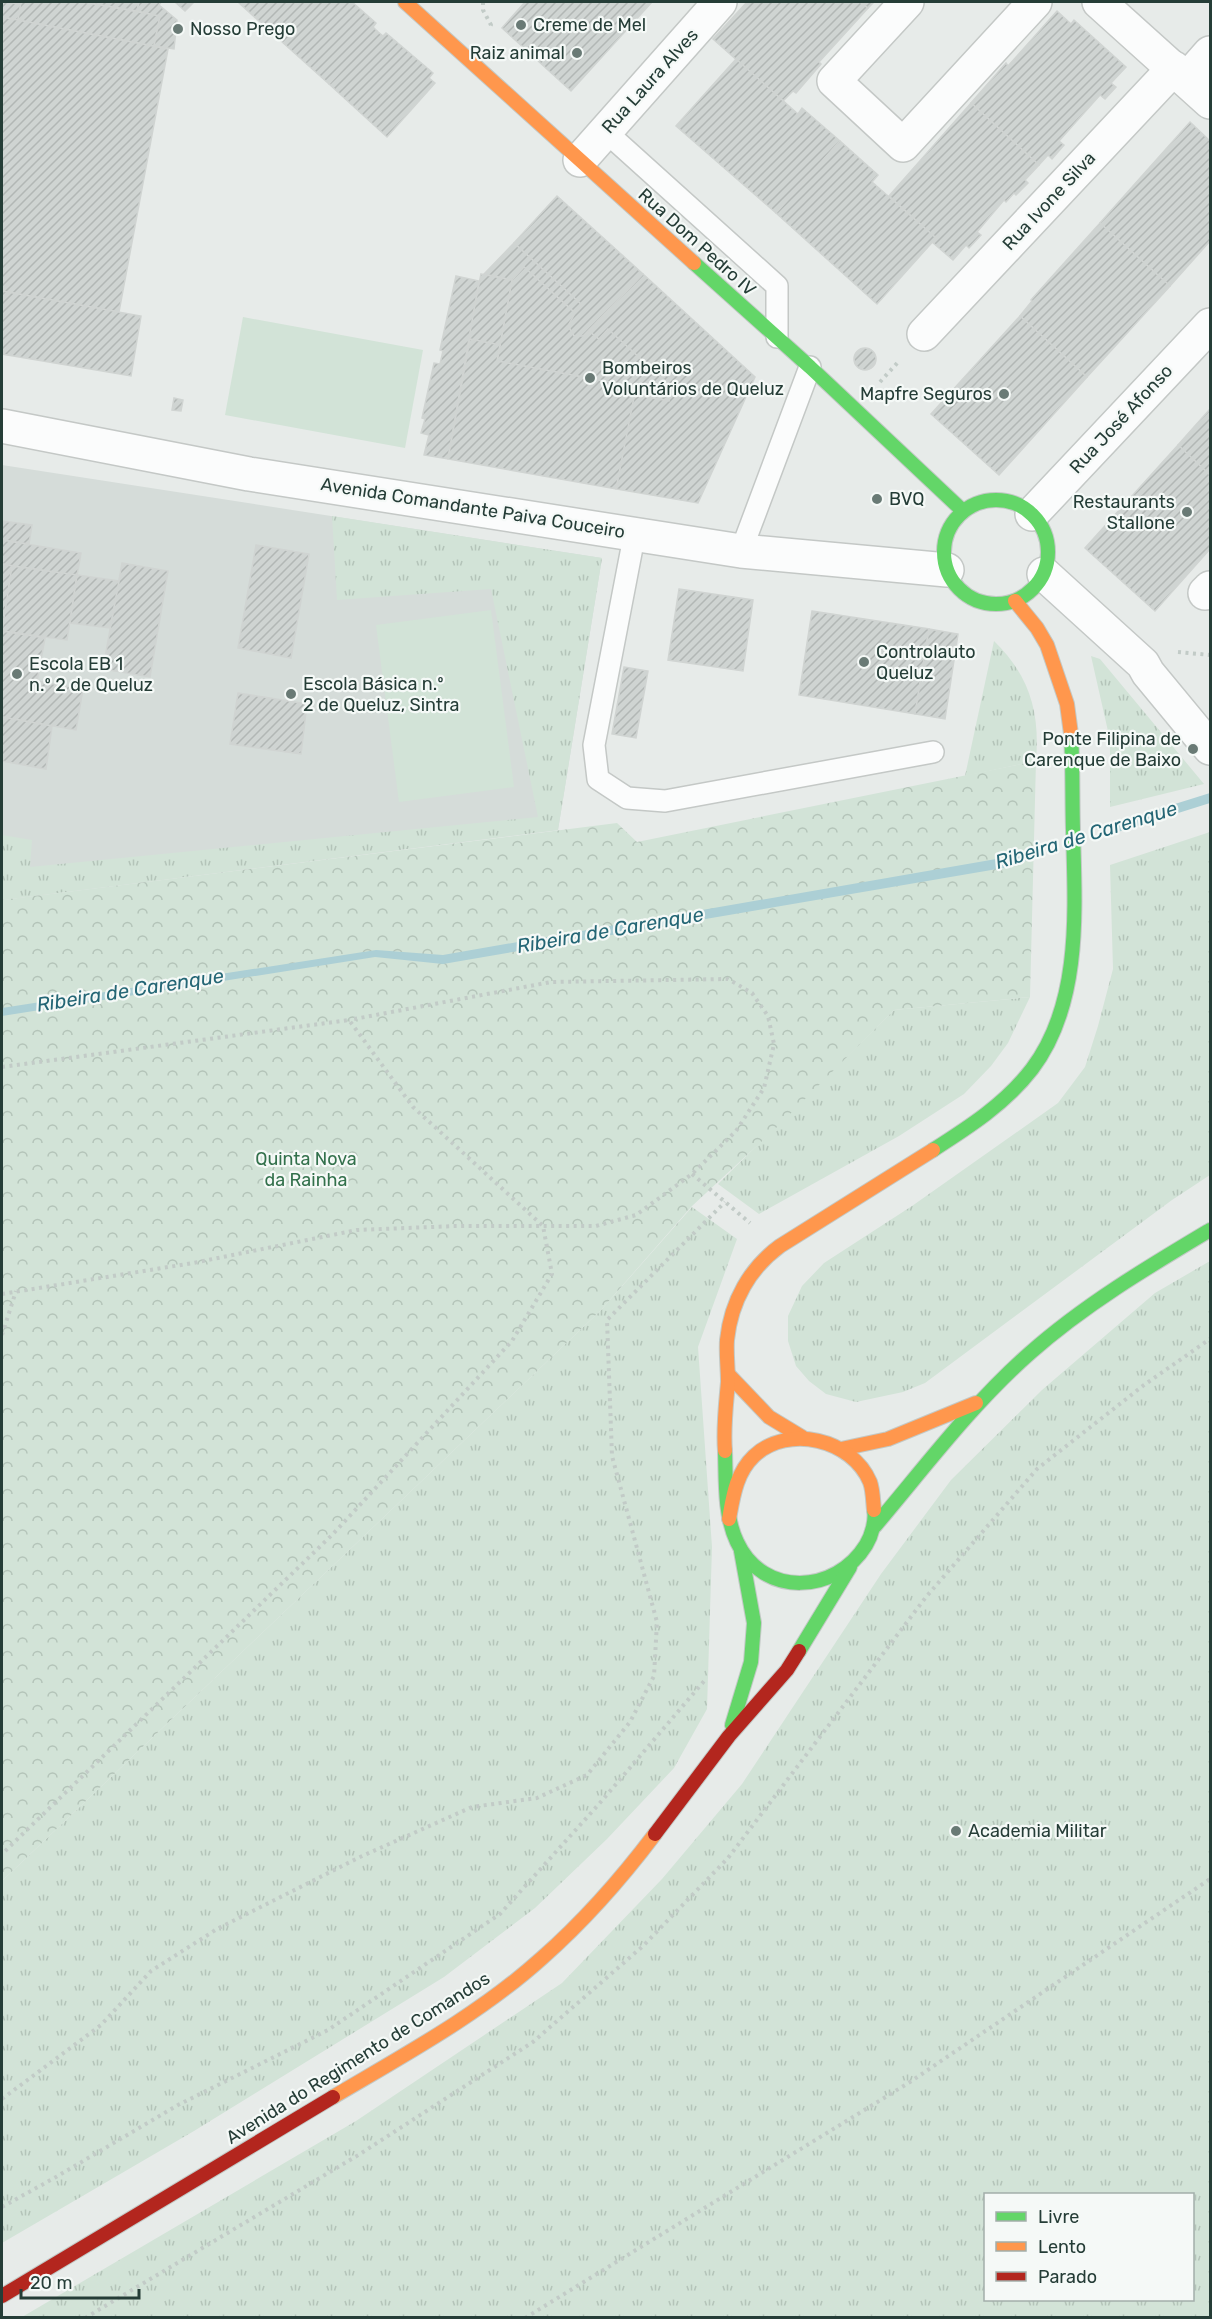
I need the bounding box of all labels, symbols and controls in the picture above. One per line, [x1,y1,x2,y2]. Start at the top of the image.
place label: Creme de Mel [533,14,646,36]
place label: Nosso Prego [190,18,295,40]
marker: Creme de Mel [514,18,528,32]
marker: Nosso Prego [171,22,185,36]
street label: Rua Laura Alves [597,24,703,138]
place label: Raiz animal [470,42,565,64]
marker: Raiz animal [570,46,584,60]
street label: Rua Ivone Silva [998,147,1100,255]
street label: Rua Dom Pedro IV [634,183,760,301]
place label: Bombeiros Voluntários de Queluz [602,357,784,400]
street label: Rua José Afonso [1065,360,1177,478]
marker: Bombeiros Voluntários de Queluz [583,371,597,385]
place label: Mapfre Seguros [860,383,992,405]
marker: Mapfre Seguros [997,387,1011,401]
street label: Avenida Comandante Paiva Couceiro [319,473,627,543]
place label: BVQ [889,488,924,510]
place label: Restaurants Stallone [1073,491,1175,534]
marker: BVQ [870,492,884,506]
marker: Restaurants Stallone [1180,505,1194,519]
place label: Controlauto Queluz [876,641,976,684]
place label: Escola EB 1 n.º 2 de Queluz [29,653,153,696]
marker: Controlauto Queluz [857,655,871,669]
marker: Escola EB 1 n.º 2 de Queluz [10,667,24,681]
place label: Escola Básica n.º 2 de Queluz, Sintra [303,673,460,716]
marker: Escola Básica n.º 2 de Queluz, Sintra [284,687,298,701]
place label: Ponte Filipina de Carenque de Baixo [1024,728,1181,771]
marker: Ponte Filipina de Carenque de Baixo [1186,742,1200,756]
water label: Ribeira de Carenque [992,796,1180,874]
water label: Ribeira de Carenque [515,902,705,958]
water label: Ribeira de Carenque [35,963,225,1017]
park label: Quinta Nova da Rainha [255,1148,357,1191]
place label: Academia Militar [968,1820,1107,1842]
marker: Academia Militar [949,1824,963,1838]
street label: Avenida do Regimento de Comandos [222,1967,494,2149]
legend [984,2193,1194,2301]
text: Livre [1038,2206,1079,2228]
text: Lento [1038,2236,1086,2258]
scale bar [21,2262,140,2300]
text: Parado [1038,2266,1097,2288]
text: 20 m [30,2272,72,2294]

